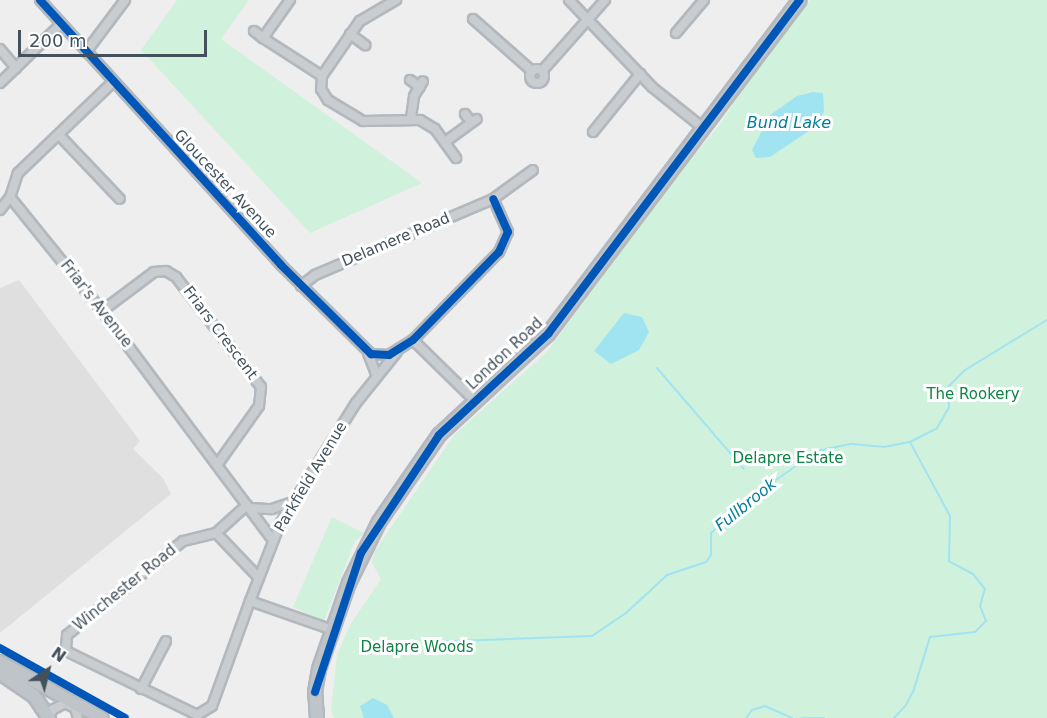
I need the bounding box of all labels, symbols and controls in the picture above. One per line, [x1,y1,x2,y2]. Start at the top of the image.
scale bar [21,18,210,56]
text: 200 m [29,30,87,51]
water label: Bund Lake [747,113,831,133]
street label: Gloucester Avenue [170,126,280,242]
street label: Delamere Road [339,209,453,271]
street label: Friar's Avenue [56,257,136,351]
street label: Friars Crescent [179,283,261,383]
street label: London Road [463,314,547,394]
park label: The Rookery [926,386,1020,404]
street label: Parkfield Avenue [271,419,351,535]
park label: Delapre Estate [733,450,843,468]
water label: Fullbrook [712,475,780,535]
street label: Winchester Road [70,541,180,635]
park label: Delapre Woods [360,639,474,657]
north arrow [18,640,78,700]
text: N [48,643,70,666]

